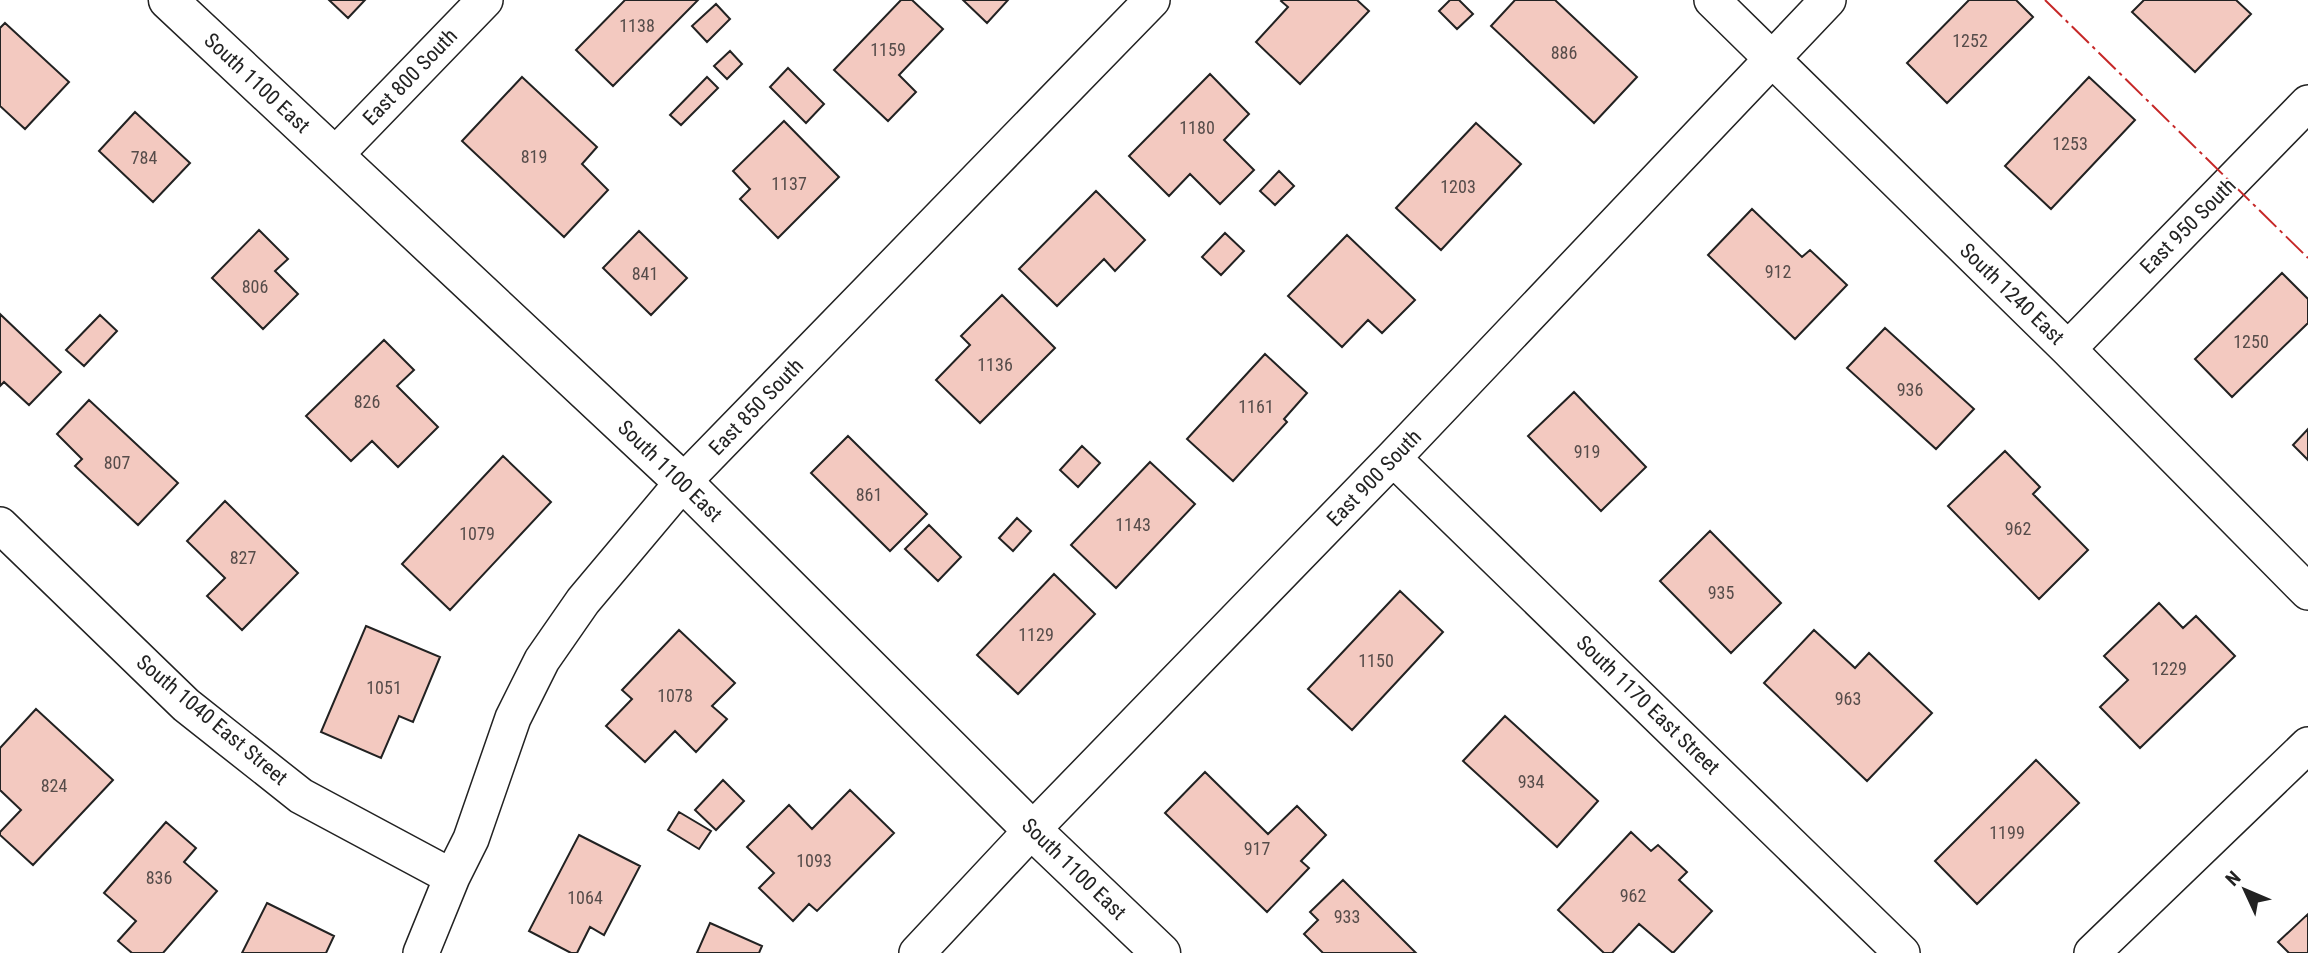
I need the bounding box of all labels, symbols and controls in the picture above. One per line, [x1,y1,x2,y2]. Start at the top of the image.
house number: 1138 [619,15,655,36]
street label: East 800 South [358,24,462,130]
street label: South 1100 East [199,28,315,138]
house number: 1252 [1952,30,1988,51]
house number: 1159 [870,39,906,60]
house number: 886 [1551,42,1577,63]
house number: 1180 [1179,117,1215,138]
house number: 1253 [2052,133,2088,154]
house number: 819 [521,146,547,167]
house number: 784 [131,147,157,168]
house number: 1137 [771,173,807,194]
street label: East 950 South [2135,173,2241,279]
house number: 1203 [1440,176,1476,197]
street label: South 1240 East [1955,238,2069,350]
house number: 912 [1765,261,1791,282]
house number: 841 [632,263,658,284]
house number: 806 [242,276,268,297]
house number: 1250 [2233,331,2269,352]
street label: East 850 South [704,354,808,460]
house number: 1136 [977,354,1013,375]
house number: 936 [1897,379,1923,400]
house number: 826 [354,391,380,412]
house number: 1161 [1238,396,1274,417]
street label: South 1100 East [613,415,727,527]
street label: East 900 South [1322,425,1426,531]
house number: 919 [1574,441,1600,462]
house number: 807 [104,452,130,473]
house number: 861 [856,484,882,505]
house number: 1143 [1115,514,1151,535]
house number: 962 [2005,518,2031,539]
house number: 1079 [459,523,495,544]
house number: 827 [230,547,256,568]
house number: 935 [1708,582,1734,603]
house number: 1129 [1018,624,1054,645]
street label: South 1170 East Street [1572,631,1724,779]
street label: South 1040 East Street [132,650,292,790]
house number: 1150 [1358,650,1394,671]
house number: 1229 [2151,658,2187,679]
house number: 1051 [366,677,402,698]
house number: 1078 [657,685,693,706]
house number: 963 [1835,688,1861,709]
house number: 934 [1518,771,1544,792]
house number: 824 [41,775,67,796]
street label: South 1100 East [1017,813,1131,925]
house number: 1199 [1989,822,2025,843]
house number: 917 [1244,838,1270,859]
house number: 1093 [796,850,832,871]
north arrow [2210,855,2280,925]
text: N [2221,866,2245,891]
house number: 836 [146,867,172,888]
house number: 962 [1620,885,1646,906]
house number: 1064 [567,887,603,908]
house number: 933 [1334,906,1360,927]

